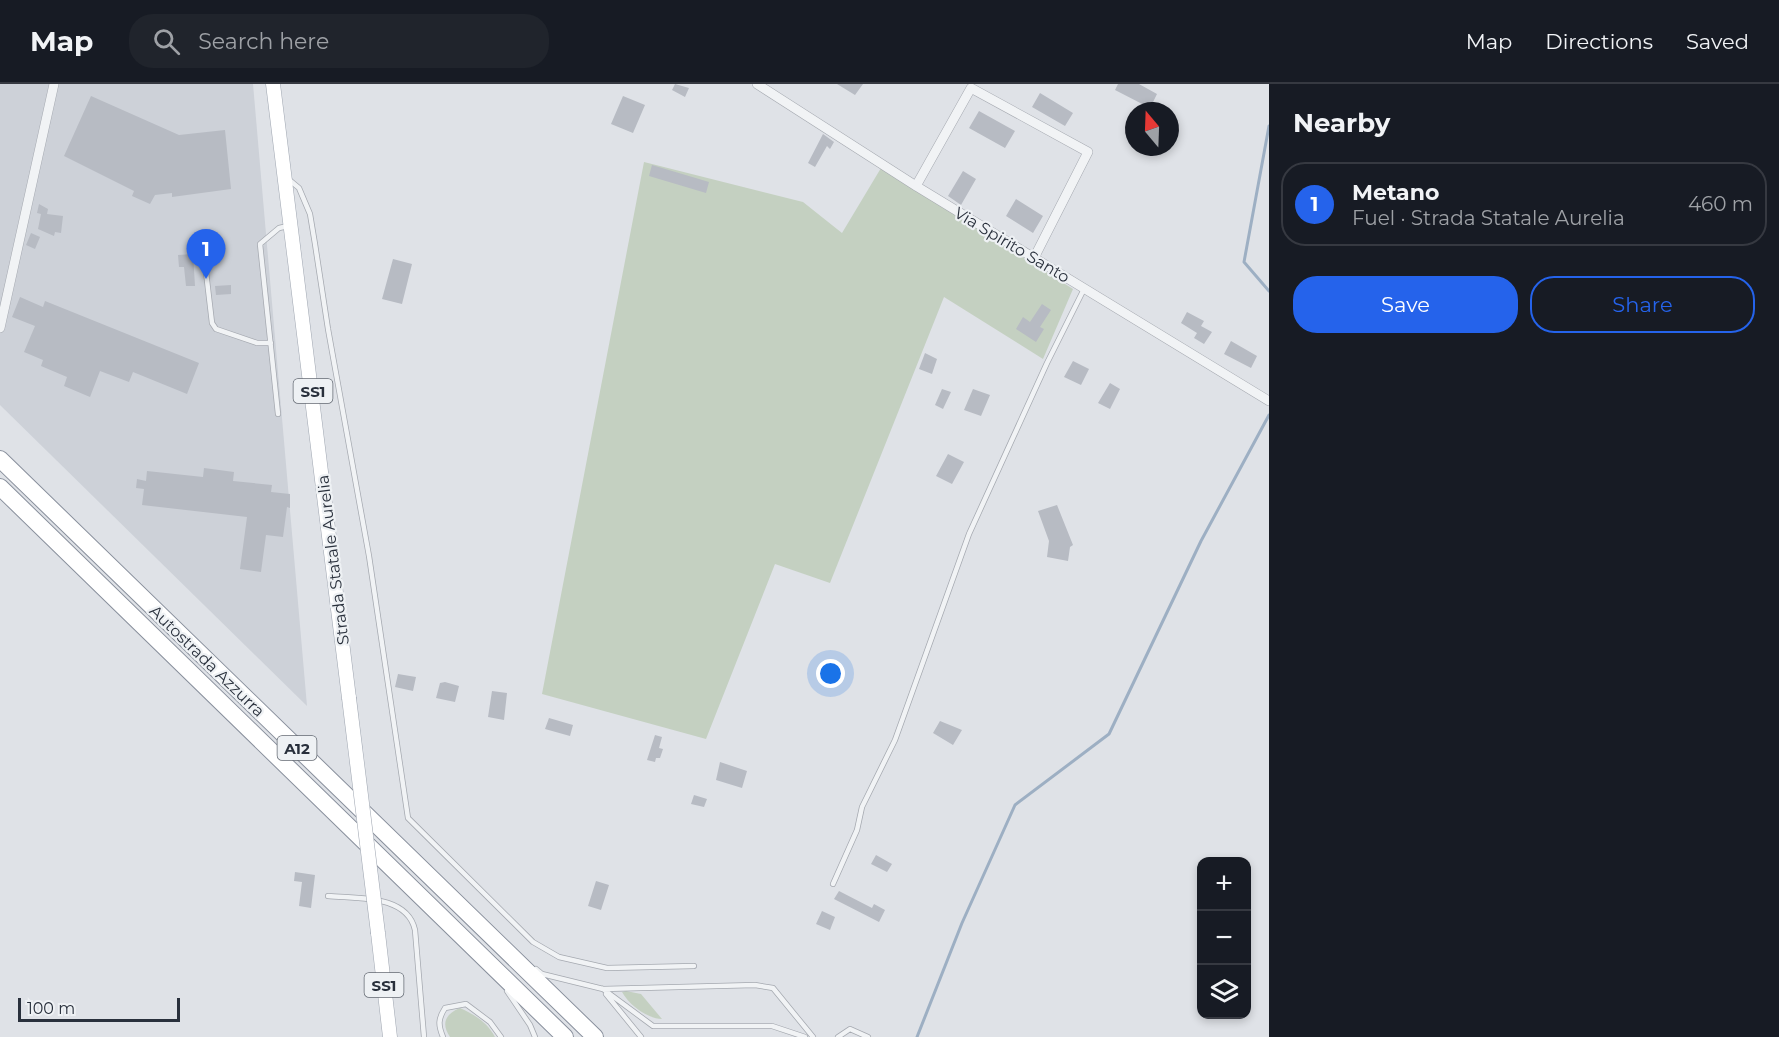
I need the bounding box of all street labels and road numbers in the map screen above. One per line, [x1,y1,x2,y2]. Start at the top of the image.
street label: Via Spirito Santo [951,203,1073,287]
road number: SS1 [294,379,332,403]
street label: Strada Statale Aurelia [313,474,353,646]
street label: Autostrada Azzurra [146,601,268,721]
road number: A12 [278,736,316,760]
road number: SS1 [364,973,404,997]

